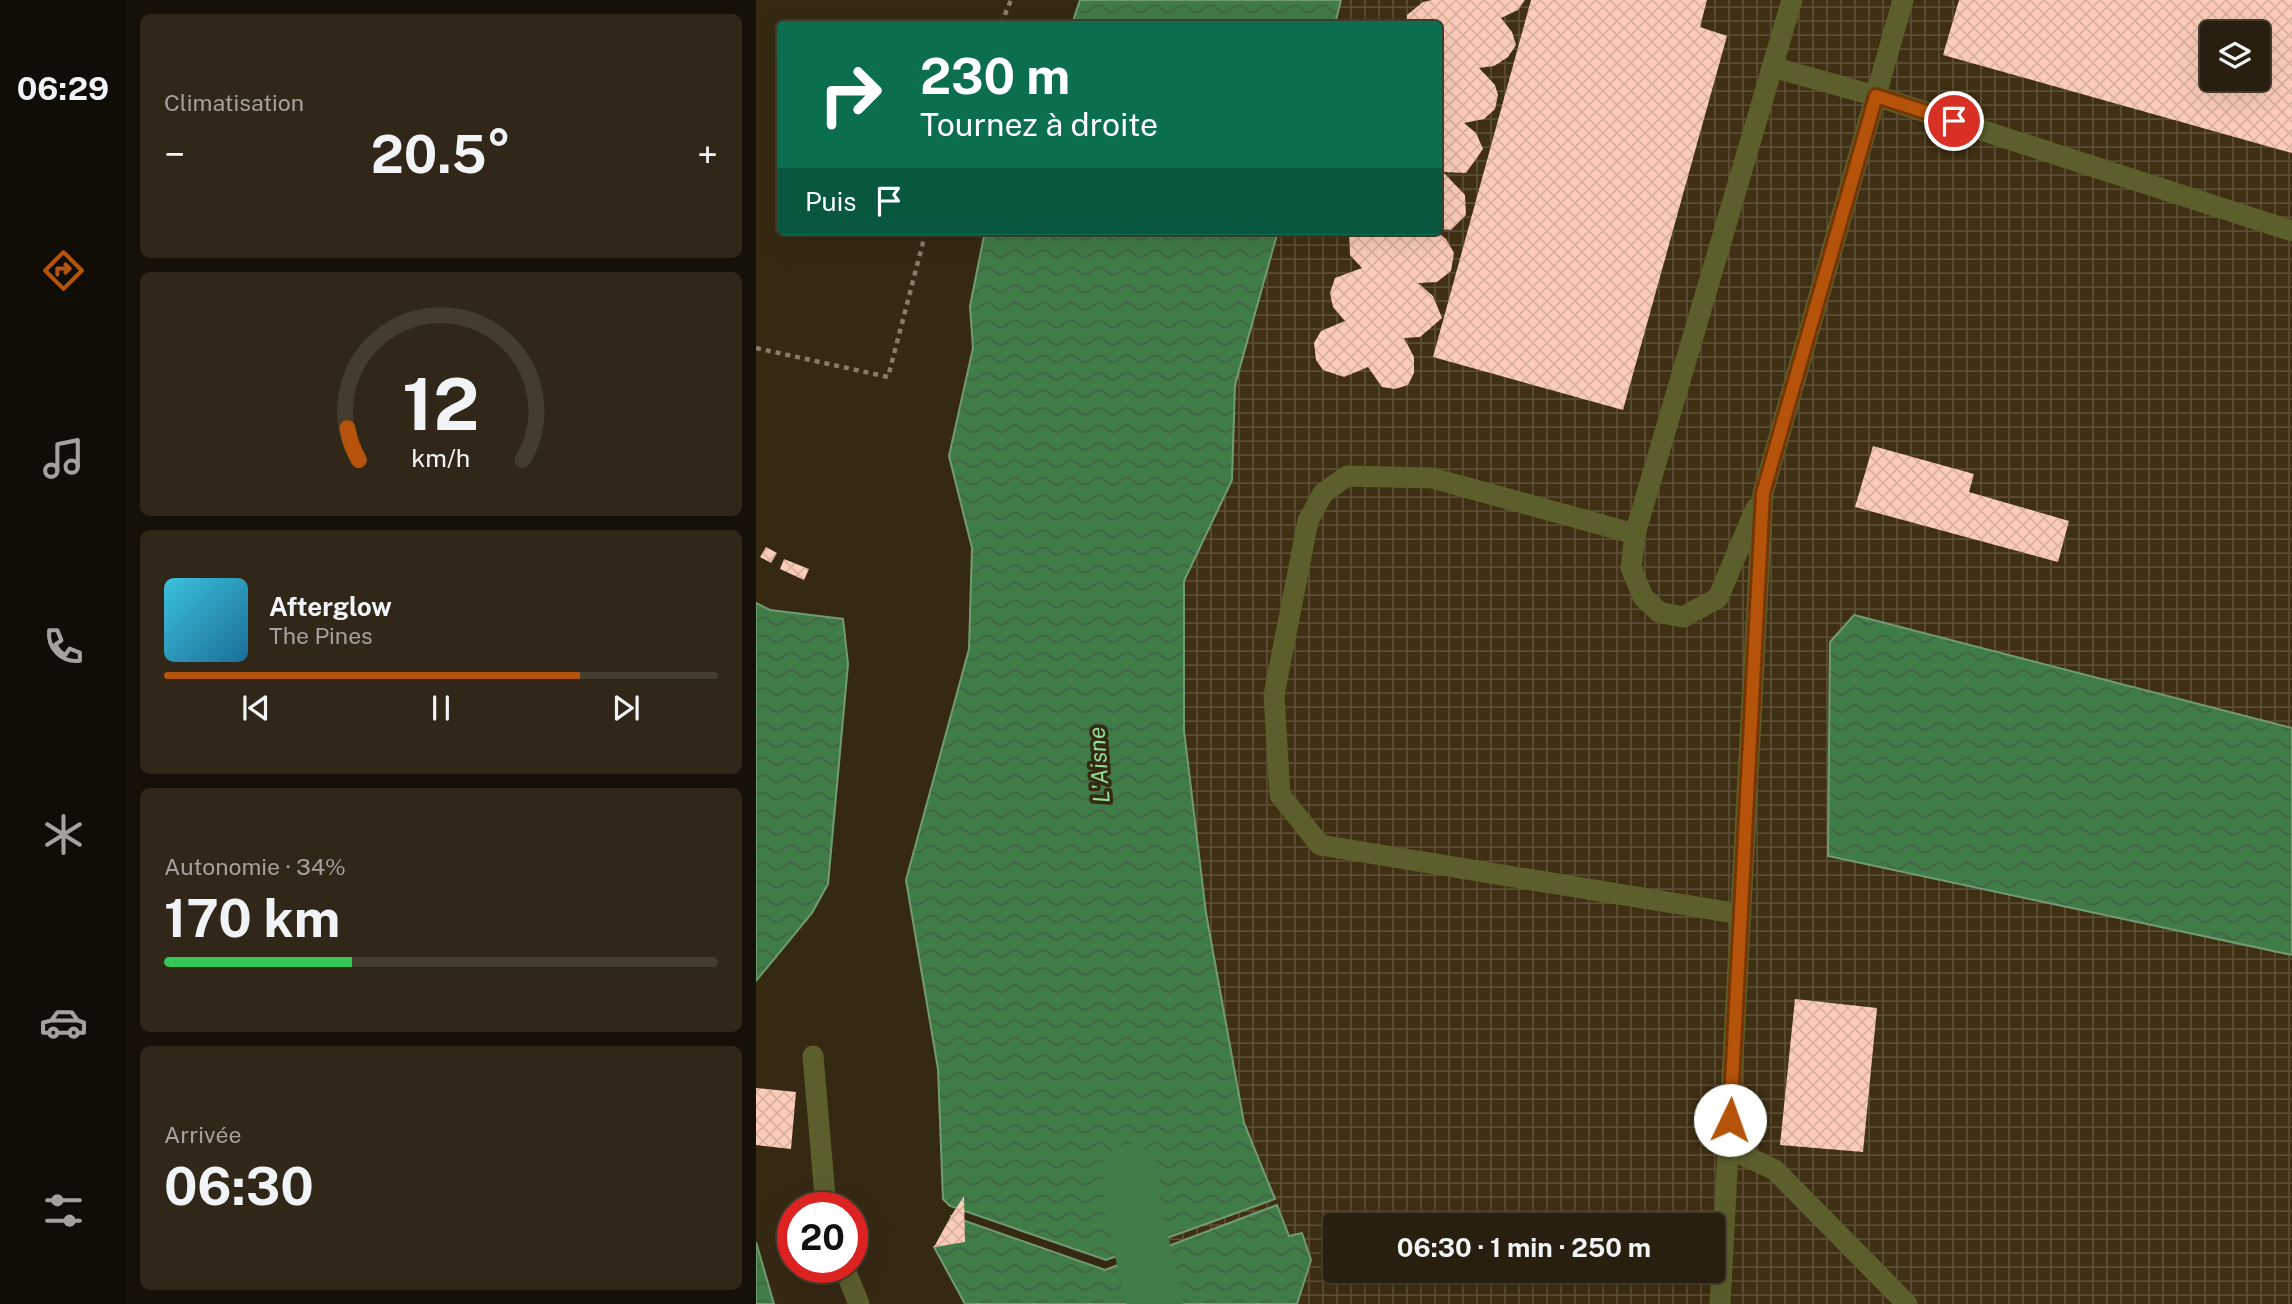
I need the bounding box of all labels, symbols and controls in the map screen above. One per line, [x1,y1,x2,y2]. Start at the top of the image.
map controls [2200,21,2270,91]
button: layers [2200,21,2270,91]
text: 230 m [920,47,1070,105]
icon: right [805,49,896,140]
text: 06:29 [17,70,109,107]
text: Climatisation [164,89,304,116]
pin [1924,91,1984,151]
icon: arrive [1935,102,1973,140]
text: Tournez à droite [920,106,1158,143]
text: 20.5° [371,124,511,185]
text: − [164,132,185,177]
text: + [697,132,718,177]
icon: arrive [870,182,908,220]
text: Puis [805,186,856,217]
icon: directions [39,246,88,295]
text: 12 [402,361,480,446]
icon: music [39,434,88,483]
text: km/h [412,443,470,473]
text: Afterglow [269,591,392,622]
icon: phone [39,622,88,671]
text: The Pines [269,622,373,649]
icon: previous [237,689,275,727]
icon: pause [422,689,460,727]
icon: next [607,689,645,727]
water label: L'Aisne [1082,726,1115,804]
icon: climate [39,810,88,859]
text: Autonomie · 34% [164,853,346,880]
text: 170 km [164,888,340,949]
icon: car [39,998,88,1047]
position arrow [1693,1083,1767,1157]
text: Arrivée [164,1121,241,1148]
text: 06:30 [164,1156,314,1217]
icon: filters [39,1186,88,1235]
speed limit sign: 20 [777,1192,868,1283]
text: 06:30 · 1 min · 250 m [1397,1232,1651,1263]

